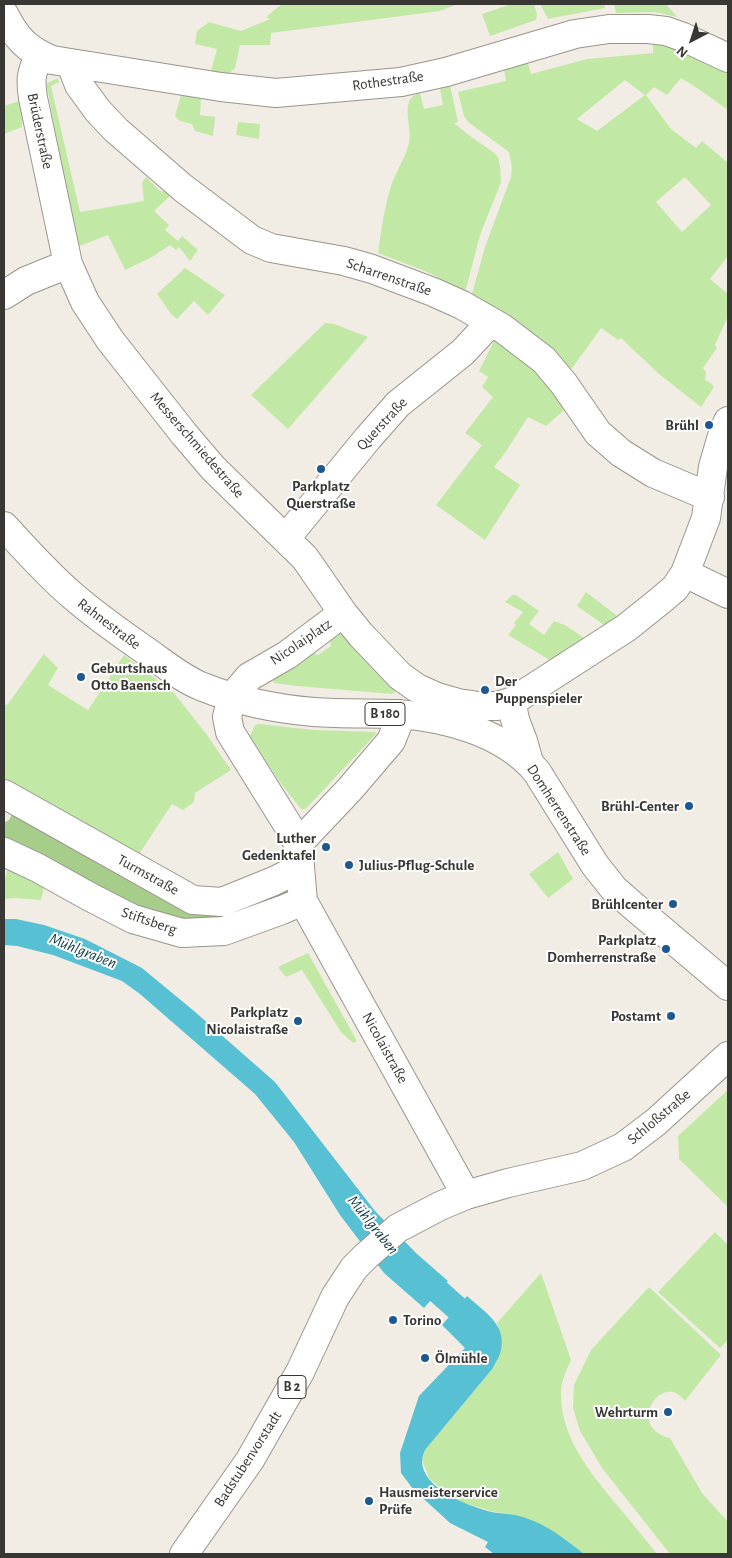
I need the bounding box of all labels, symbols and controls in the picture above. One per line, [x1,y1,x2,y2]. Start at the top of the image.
north arrow [667,15,717,65]
text: N [674,43,691,60]
street label: Rothestraße [351,67,425,95]
street label: Brüderstraße [23,91,57,171]
street label: Scharrenstraße [344,254,434,300]
street label: Messerschmiedestraße [146,388,248,502]
street label: Querstraße [353,394,411,454]
place label: Brühl [665,416,699,434]
marker: Brühl [703,419,715,431]
marker: Parkplatz Querstraße [315,463,327,475]
place label: Parkplatz Querstraße [286,477,356,512]
street label: Rahnestraße [74,594,144,654]
street label: Nicolaiplatz [267,615,335,669]
place label: Geburtshaus Otto Baensch [91,659,171,694]
marker: Geburtshaus Otto Baensch [75,671,87,683]
place label: Der Puppenspieler [495,672,582,707]
marker: Der Puppenspieler [479,684,491,696]
road number: B 180 [365,702,405,726]
street label: Domherrenstraße [523,761,595,859]
place label: Brühl-Center [601,797,679,815]
marker: Brühl-Center [683,800,695,812]
place label: Luther Gedenktafel [242,829,316,864]
marker: Luther Gedenktafel [320,841,332,853]
street label: Turmstraße [114,851,182,899]
place label: Julius-Pflug-Schule [359,856,474,874]
marker: Julius-Pflug-Schule [343,859,355,871]
place label: Brühlcenter [591,895,663,913]
marker: Brühlcenter [667,898,679,910]
street label: Stiftsberg [119,903,179,939]
water label: Mühlgraben [47,929,119,973]
place label: Parkplatz Domherrenstraße [547,931,656,966]
marker: Parkplatz Domherrenstraße [660,943,672,955]
place label: Parkplatz Nicolaistraße [206,1003,288,1038]
place label: Postamt [611,1007,661,1025]
street label: Nicolaistraße [358,1009,412,1087]
marker: Postamt [665,1010,677,1022]
marker: Parkplatz Nicolaistraße [292,1015,304,1027]
street label: Schloßstraße [624,1085,694,1149]
water label: Mühlgraben [343,1192,403,1258]
place label: Torino [403,1311,441,1329]
marker: Torino [387,1314,399,1326]
place label: Ölmühle [435,1349,488,1367]
marker: Ölmühle [419,1352,431,1364]
road number: B 2 [278,1375,306,1398]
place label: Wehrturm [595,1403,658,1421]
marker: Wehrturm [662,1406,674,1418]
street label: Badstubenvorstadt [210,1408,286,1510]
place label: Hausmeisterservice Prüfe [379,1483,498,1518]
marker: Hausmeisterservice Prüfe [363,1495,375,1507]

